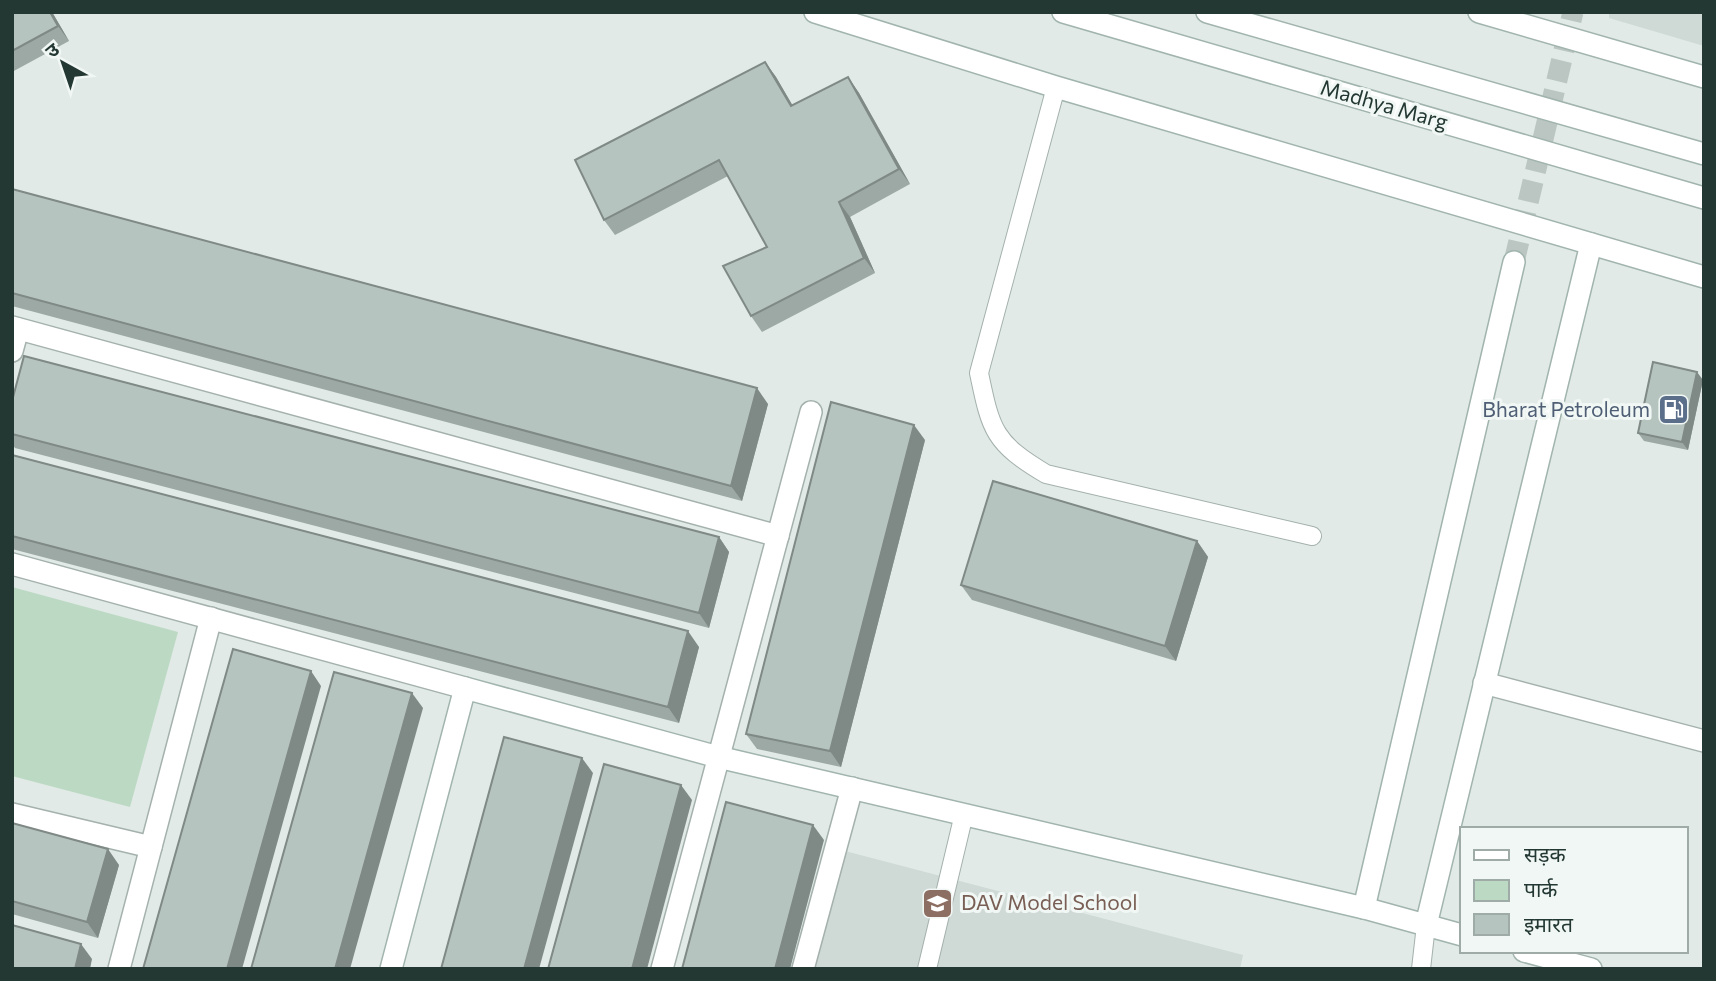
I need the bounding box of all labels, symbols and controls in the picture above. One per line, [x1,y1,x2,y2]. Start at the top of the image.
north arrow [28,28,98,98]
text: उ [40,37,64,62]
street label: Madhya Marg [1318,73,1451,134]
fuel station icon: Bharat Petroleum [1656,393,1690,427]
place label: Bharat Petroleum [1482,396,1650,421]
legend [1460,827,1688,953]
text: सड़क [1524,841,1566,866]
text: पार्क [1524,876,1558,901]
school or university icon: DAV Model School [921,886,955,920]
place label: DAV Model School [961,889,1138,914]
text: इमारत [1524,911,1574,936]

